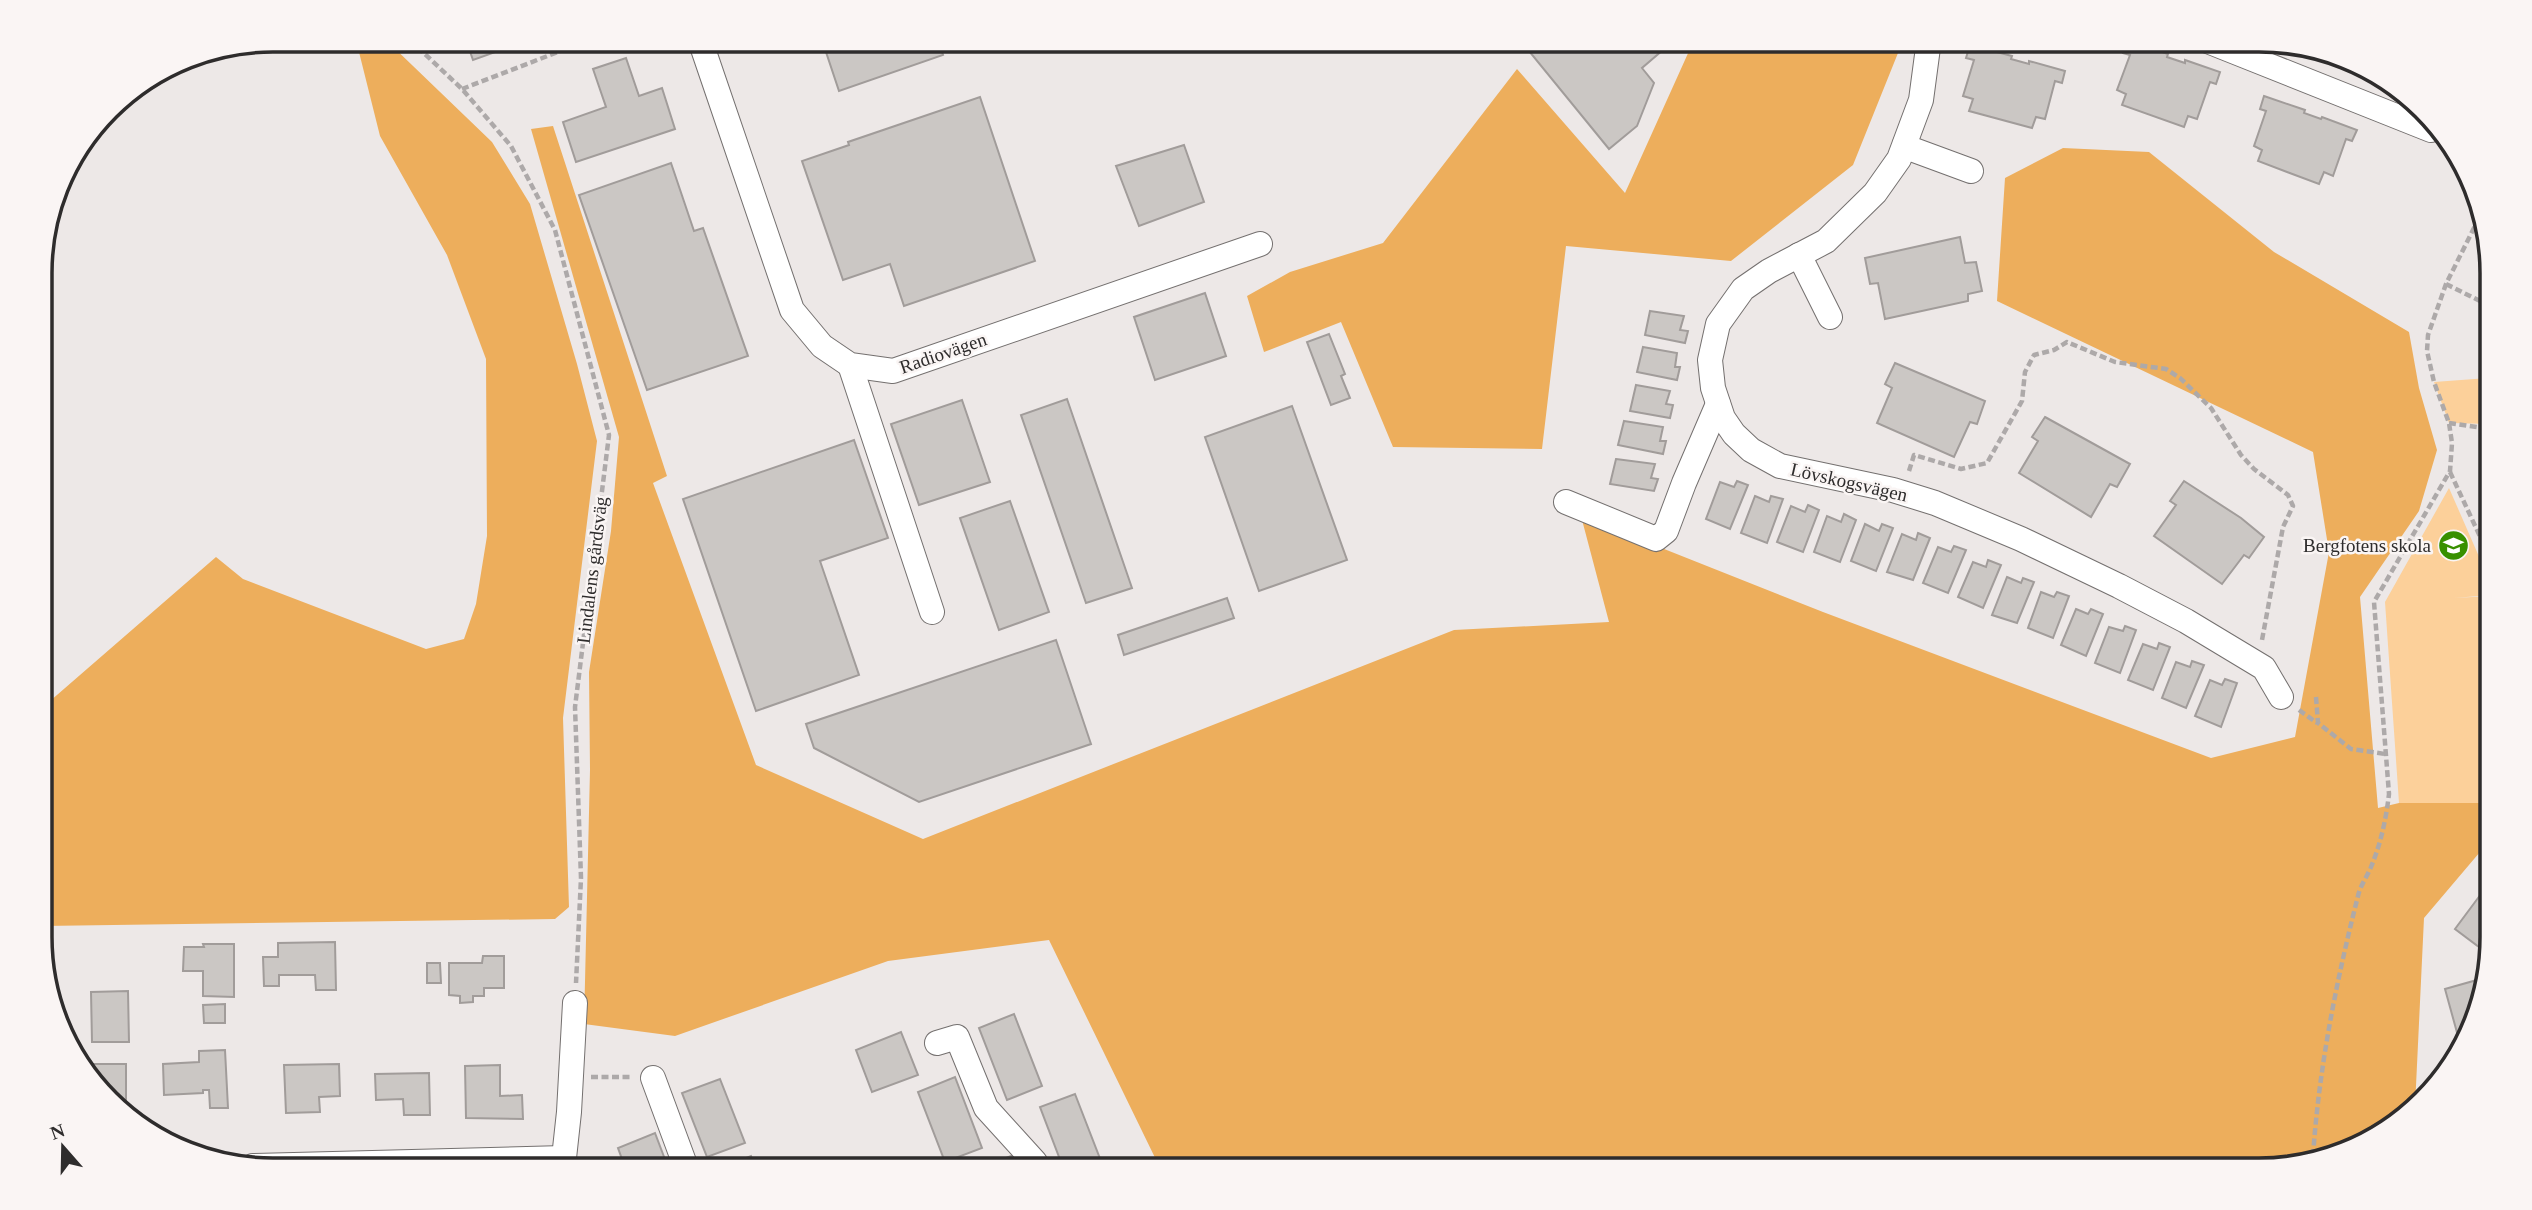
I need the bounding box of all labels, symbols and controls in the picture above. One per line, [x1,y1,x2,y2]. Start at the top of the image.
street label: Radiovägen [897,328,990,378]
street label: Lövskogsvägen [1789,458,1910,506]
street label: Lindalens gårdsväg [573,495,612,645]
school or university icon: Bergfotens skola [2437,528,2471,562]
place label: Bergfotens skola [2303,535,2432,556]
north arrow [28,1112,98,1182]
text: N [47,1119,68,1144]

